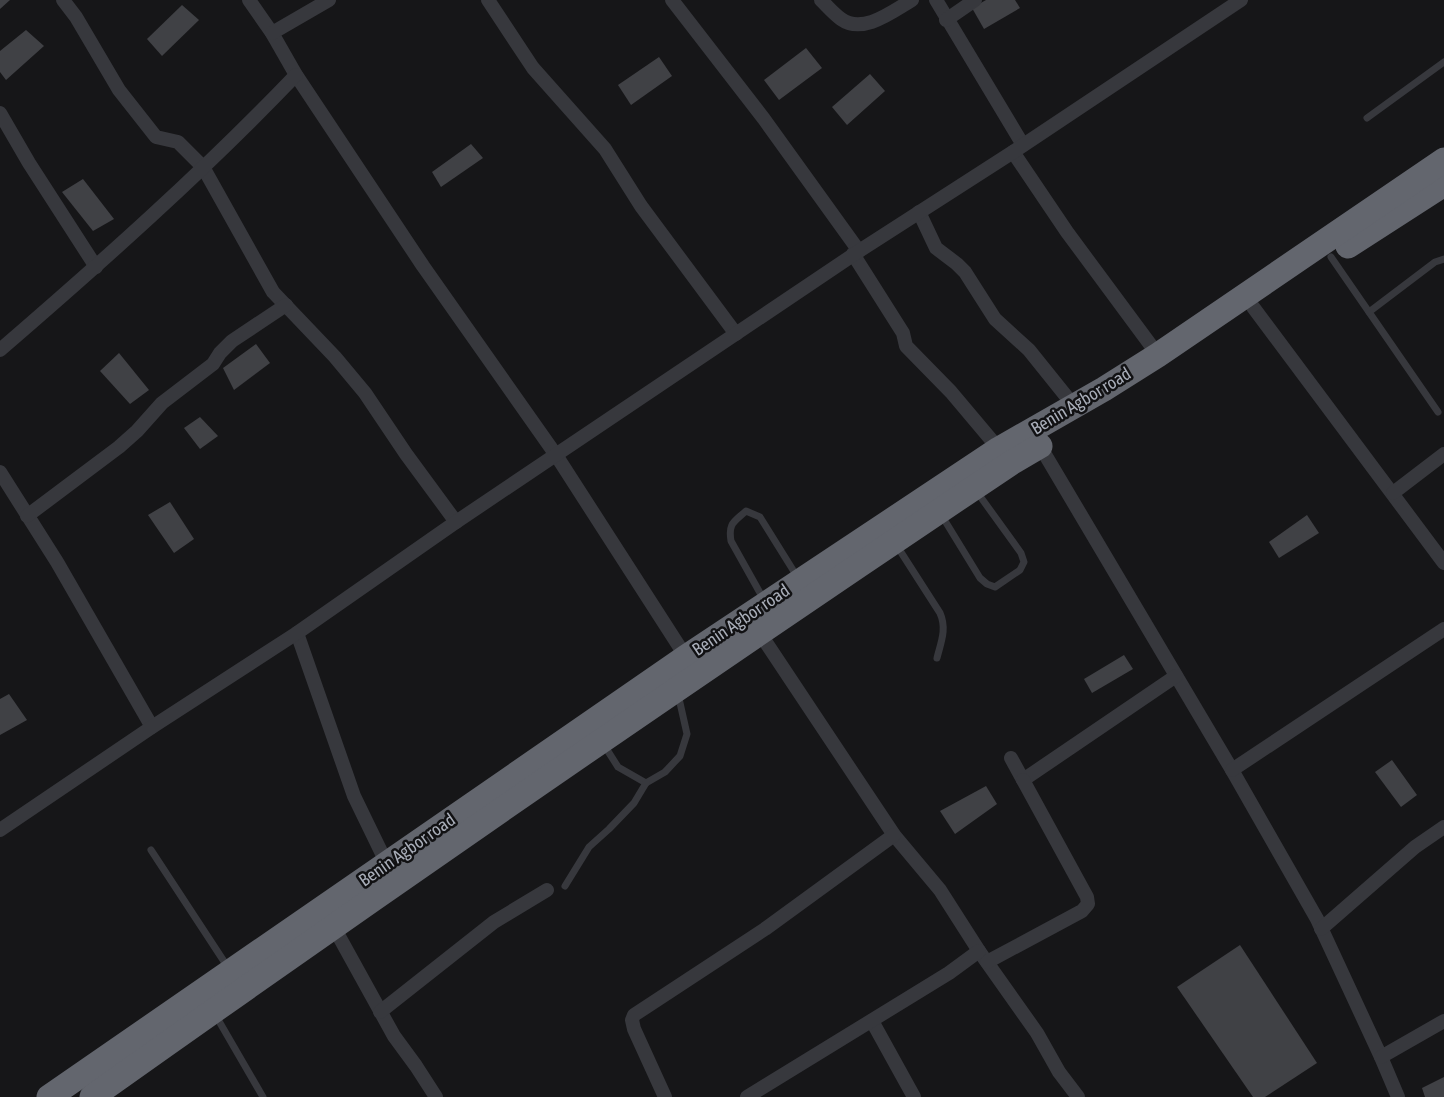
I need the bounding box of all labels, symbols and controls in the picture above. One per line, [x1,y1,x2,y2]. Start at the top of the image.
street label: Benin Agbor road [1027,363,1134,439]
street label: Benin Agbor road [688,579,793,660]
street label: Benin Agbor road [354,809,459,891]

